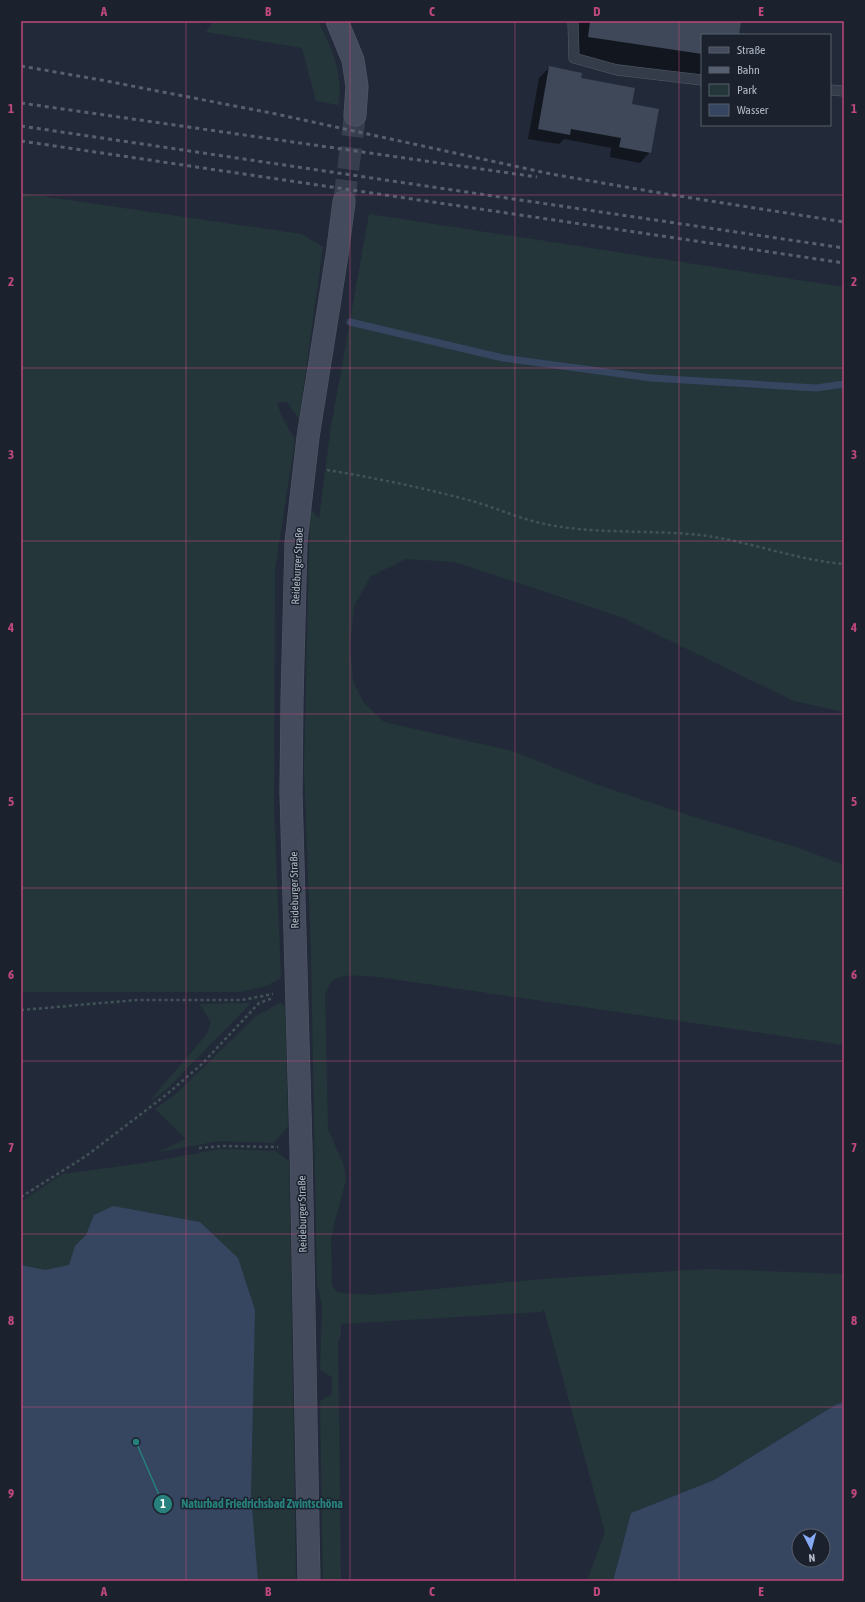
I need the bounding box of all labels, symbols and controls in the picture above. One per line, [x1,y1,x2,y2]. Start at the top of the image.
text: A [100,4,108,19]
text: B [265,4,272,19]
text: C [429,4,435,19]
text: D [593,4,601,19]
text: E [758,4,764,19]
legend [701,34,831,126]
text: Straße [737,43,765,57]
text: Bahn [737,63,760,77]
text: Park [737,83,758,97]
text: 1 [8,101,14,116]
text: 1 [851,101,857,116]
text: Wasser [737,103,769,117]
text: 2 [8,274,14,289]
text: 2 [851,274,857,289]
text: 3 [8,447,14,462]
text: 3 [851,447,857,462]
street label: Reideburger Straße [289,527,305,605]
text: 4 [7,620,14,635]
text: 4 [850,620,857,635]
text: 5 [8,794,14,809]
text: 5 [851,794,857,809]
street label: Reideburger Straße [287,851,301,929]
text: 6 [8,967,14,982]
text: 6 [851,967,857,982]
text: 7 [8,1140,14,1155]
text: 7 [851,1140,857,1155]
street label: Reideburger Straße [295,1175,309,1253]
text: 8 [8,1313,14,1328]
text: 8 [851,1313,857,1328]
text: 9 [8,1486,14,1501]
text: 9 [851,1486,857,1501]
callout: Naturbad Friedrichsbad Zwintschöna [153,1492,350,1516]
text: 1 [160,1497,166,1511]
text: Naturbad Friedrichsbad Zwintschöna [181,1497,343,1511]
north arrow [791,1528,831,1568]
text: N [808,1552,816,1564]
text: A [100,1584,108,1599]
text: B [265,1584,272,1599]
text: C [429,1584,435,1599]
text: D [593,1584,601,1599]
text: E [758,1584,764,1599]

